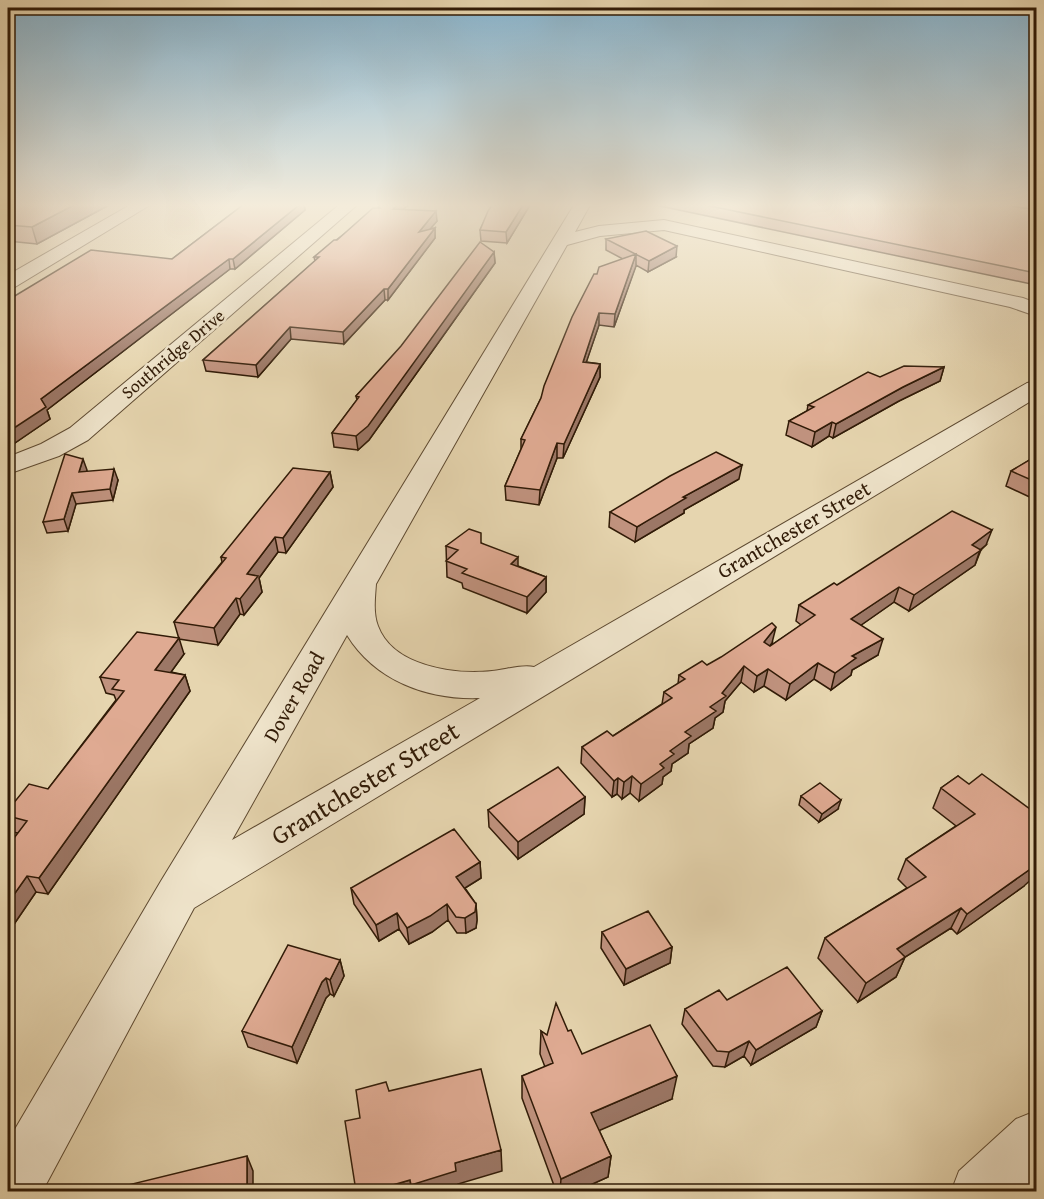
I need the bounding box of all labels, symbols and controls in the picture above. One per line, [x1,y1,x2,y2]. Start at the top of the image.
street label: Southridge Drive [115,302,230,405]
street label: Grantchester Street [711,473,877,586]
street label: Dover Road [255,645,332,748]
street label: Grantchester Street [263,711,466,854]

